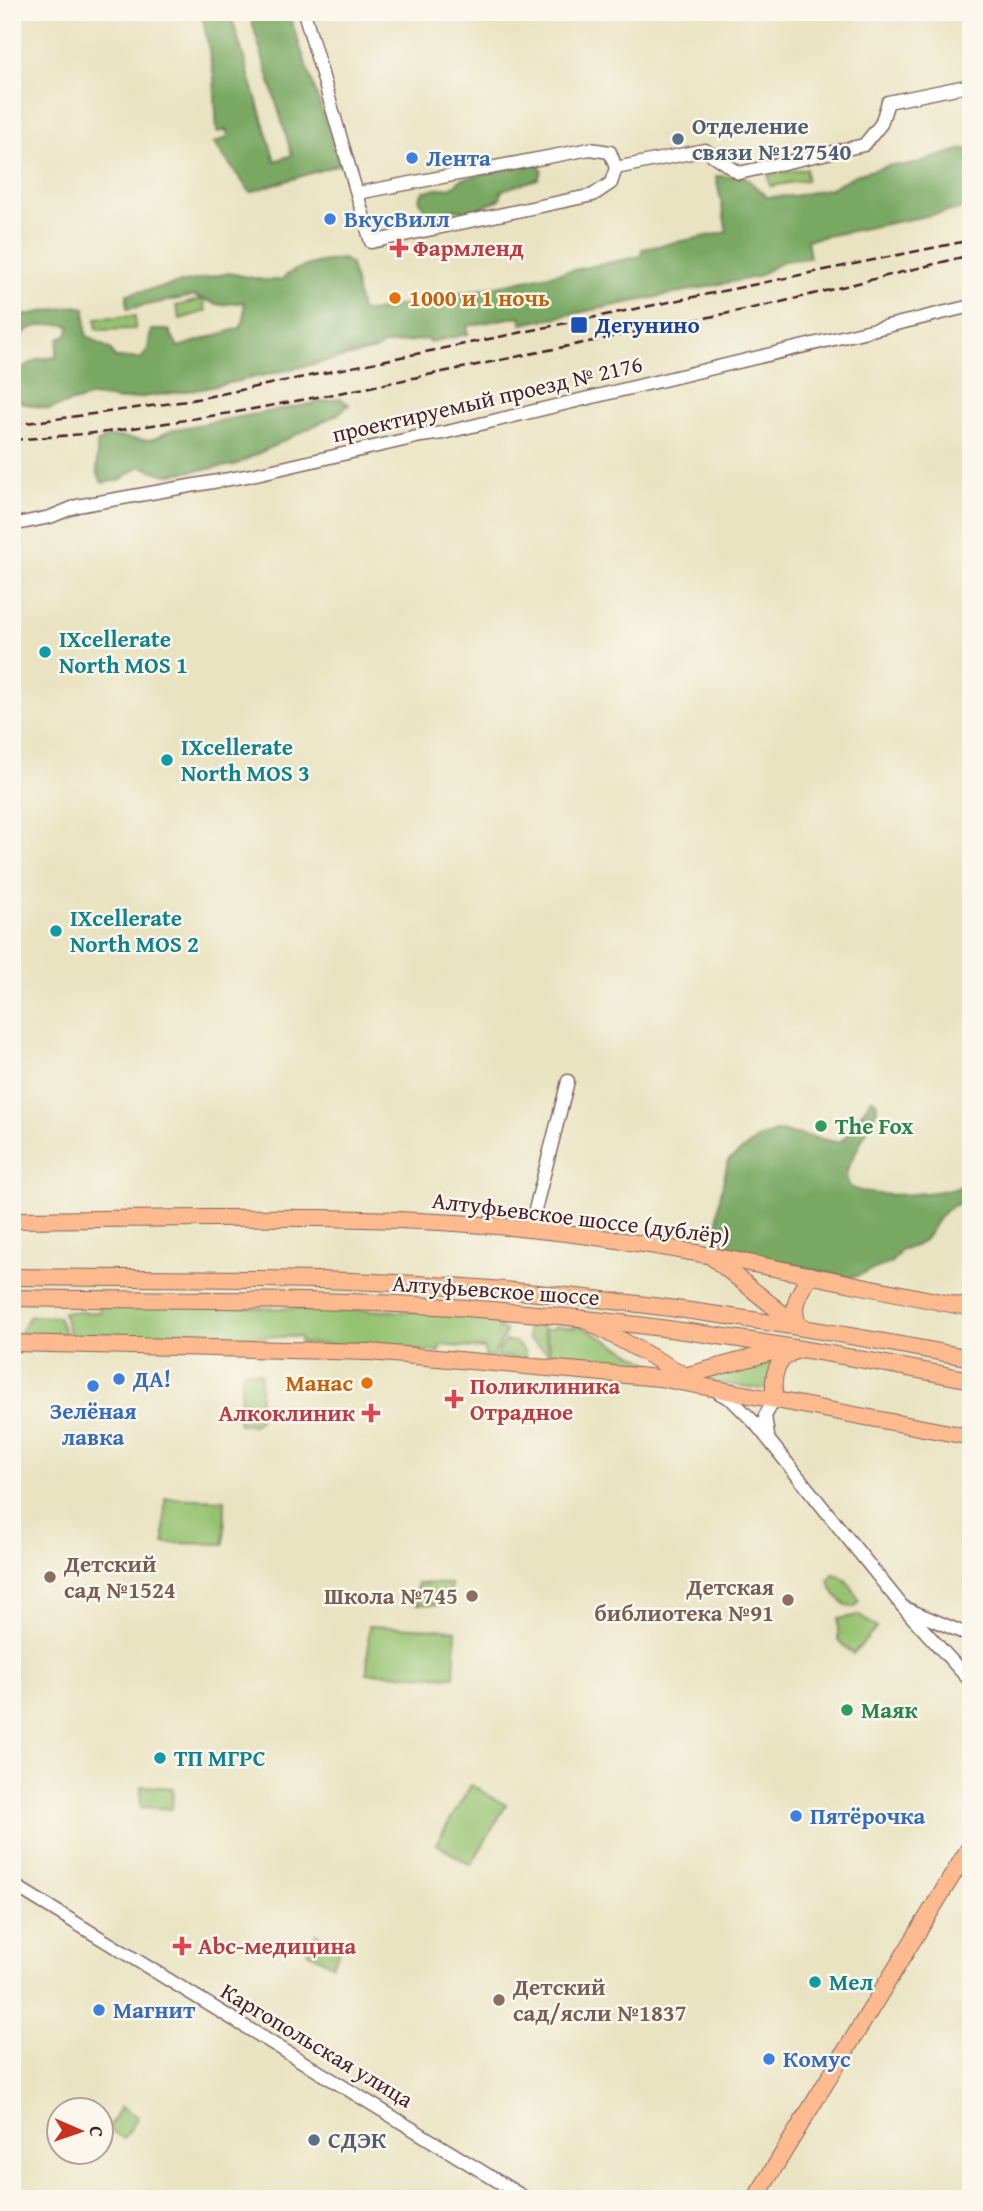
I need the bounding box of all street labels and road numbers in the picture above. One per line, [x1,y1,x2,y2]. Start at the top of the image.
street label: проектируемый проезд № 2176 [329,347,645,450]
street label: Алтуфьевское шоссе (дублёр) [430,1183,732,1252]
street label: Алтуфьевское шоссе [391,1266,601,1313]
street label: Каргопольская улица [215,1974,420,2115]

